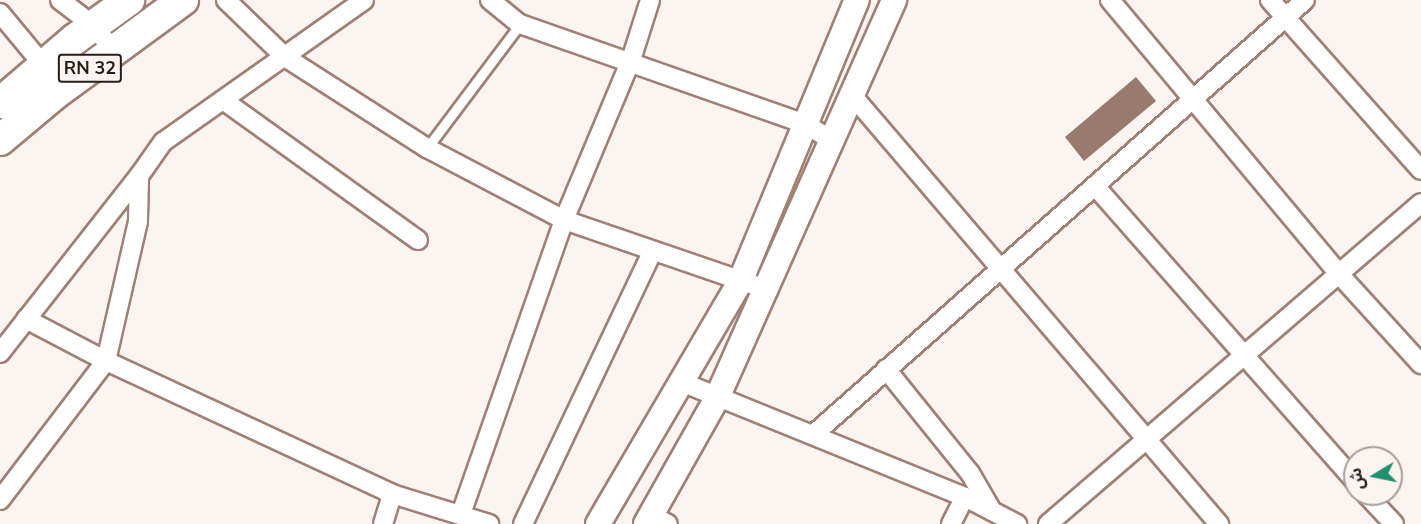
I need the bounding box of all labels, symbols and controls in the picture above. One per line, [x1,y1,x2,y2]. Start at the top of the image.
road number: RN 32 [57,53,123,83]
north arrow [1343,446,1403,506]
text: ش [1345,466,1370,491]

